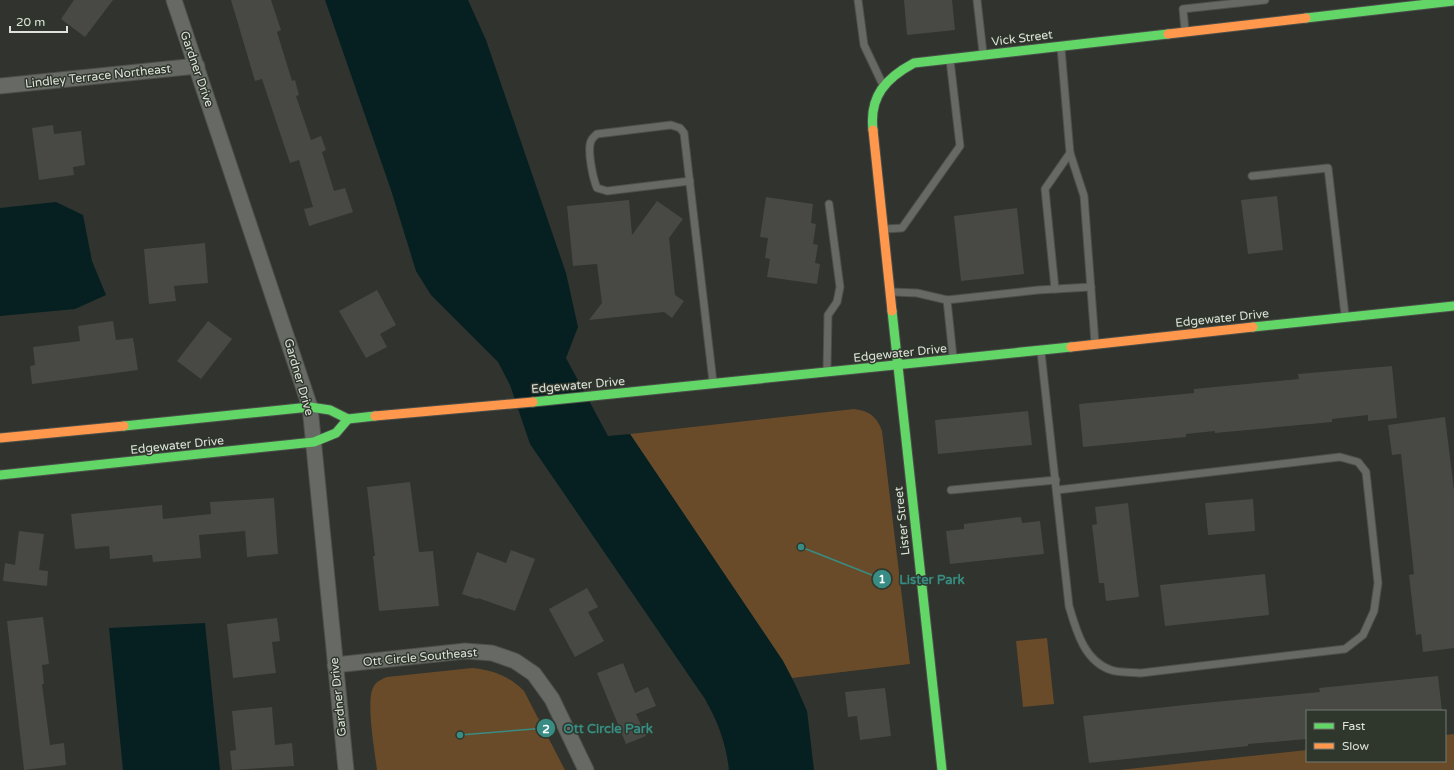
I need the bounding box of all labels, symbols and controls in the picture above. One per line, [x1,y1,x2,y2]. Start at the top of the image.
scale bar [10,8,67,34]
text: 20 m [16,15,45,29]
street label: Vick Street [991,27,1054,49]
street label: Gardner Drive [177,29,217,109]
street label: Lindley Terrace Northeast [24,61,172,91]
street label: Edgewater Drive [1175,306,1270,330]
street label: Gardner Drive [281,337,317,417]
street label: Edgewater Drive [853,341,948,365]
street label: Edgewater Drive [531,374,626,396]
street label: Edgewater Drive [130,433,225,457]
street label: Lister Street [891,486,913,556]
callout: Lister Park [872,567,973,592]
text: 1 [878,572,886,586]
text: Lister Park [899,572,965,588]
street label: Ott Circle Southeast [362,645,478,669]
street label: Gardner Drive [327,657,349,737]
legend [1306,710,1446,762]
callout: Ott Circle Park [536,716,661,741]
text: Fast [1342,719,1366,733]
text: Ott Circle Park [563,721,653,737]
text: 2 [542,722,550,736]
text: Slow [1342,739,1369,753]

